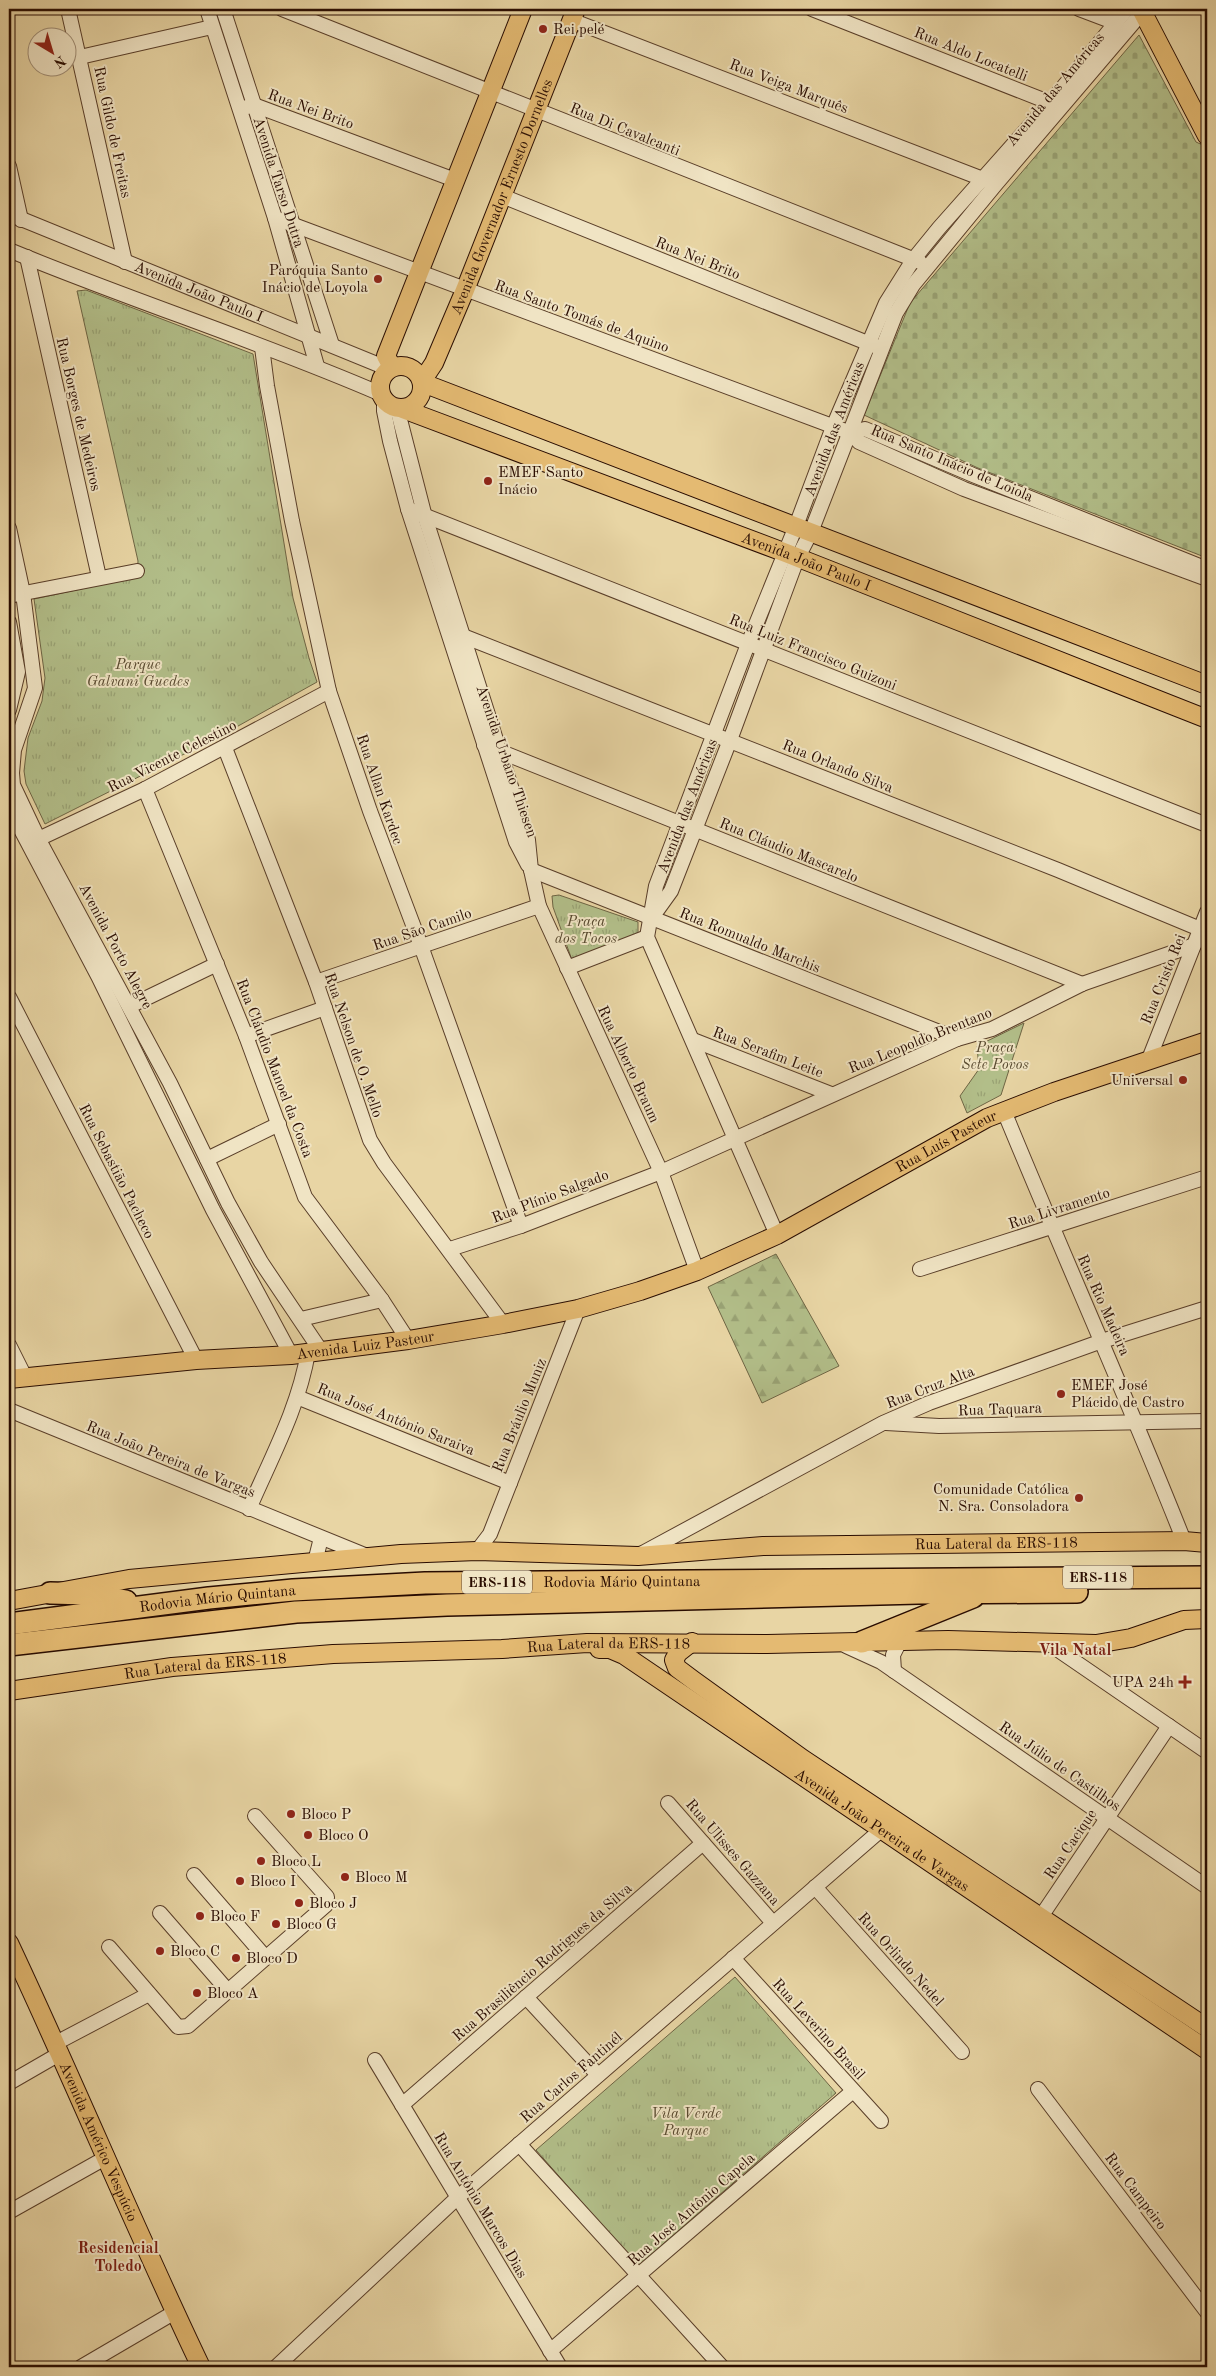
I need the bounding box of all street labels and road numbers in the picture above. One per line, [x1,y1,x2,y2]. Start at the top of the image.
street label: Rua Aldo Locatelli [911,26,1029,85]
street label: Avenida das Américas [1004,30,1108,150]
street label: Rua Veiga Marquês [727,58,850,117]
street label: Rua Gildo de Freitas [90,65,133,199]
street label: Avenida Governador Ernesto Dornelles [449,77,556,318]
street label: Rua Nei Brito [265,88,355,133]
street label: Rua Di Cavalcanti [567,101,682,159]
street label: Avenida Tarso Dutra [249,115,306,250]
street label: Rua Nei Brito [653,236,742,283]
street label: Avenida João Paulo I [132,260,265,326]
street label: Rua Santo Tomás de Aquino [492,279,671,356]
street label: Rua Borges de Medeiros [53,336,103,493]
street label: Avenida das Américas [803,360,868,499]
street label: Rua Santo Inácio de Loiola [868,423,1035,506]
street label: Avenida João Paulo I [739,531,873,595]
street label: Rua Luiz Francisco Guizoni [726,613,898,694]
street label: Avenida Urbano Thiesen [472,683,539,840]
street label: Rua Vicente Celestino [106,718,240,796]
street label: Rua Allan Kardec [353,732,405,847]
street label: Avenida das Américas [656,737,721,876]
street label: Rua Orlando Silva [780,738,896,797]
street label: Rua Cláudio Mascarelo [717,817,860,886]
street label: Avenida Porto Alegre [75,882,154,1012]
street label: Rua São Camilo [371,906,474,954]
street label: Rua Romualdo Marchis [677,906,822,977]
street label: Rua Cristo Rei [1140,932,1189,1027]
street label: Rua Nelson de O. Mello [321,971,384,1120]
street label: Rua Cláudio Manoel da Costa [233,977,315,1161]
street label: Rua Alberto Braum [594,1004,661,1126]
street label: Rua Leopoldo Brentano [847,1006,994,1077]
street label: Rua Serafim Leite [710,1025,825,1081]
street label: Rua Sebastião Pacheco [75,1102,156,1241]
street label: Rua Luís Pasteur [894,1109,999,1176]
street label: Rua Plínio Salgado [490,1168,611,1227]
street label: Rua Livramento [1007,1186,1112,1233]
street label: Rua Rio Madeira [1074,1253,1132,1359]
street label: Avenida Luiz Pasteur [296,1330,436,1363]
street label: Rua Bráulio Muniz [491,1356,550,1475]
street label: Rua Cruz Alta [884,1364,977,1412]
street label: Rua José Antônio Saraiva [314,1382,477,1459]
street label: Rua Taquara [958,1402,1043,1419]
street label: Rua João Pereira de Vargas [84,1420,257,1501]
street label: Rua Lateral da ERS-118 [915,1536,1078,1553]
road number: ERS-118 [1063,1565,1133,1588]
road number: ERS-118 [462,1570,532,1594]
street label: Rodovia Mário Quintana [543,1575,701,1591]
street label: Rodovia Mário Quintana [138,1584,297,1616]
street label: Rua Lateral da ERS-118 [526,1637,690,1656]
street label: Rua Lateral da ERS-118 [123,1652,287,1683]
street label: Rua Júlio de Castilhos [996,1720,1123,1815]
street label: Avenida João Pereira de Vargas [791,1767,971,1895]
street label: Rua Ulisses Gazzana [682,1797,782,1909]
street label: Rua Cacique [1042,1807,1100,1883]
street label: Rua Brasiliêncio Rodrigues da Silva [451,1881,636,2045]
street label: Rua Orlindo Nedel [854,1910,946,2010]
street label: Rua Leverino Brasil [769,1977,867,2083]
street label: Rua Carlos Fantinél [518,2030,626,2126]
street label: Avenida Américo Vespúcio [56,2060,139,2224]
street label: Rua Antônio Marcos Dias [430,2130,529,2281]
street label: Rua José Antônio Capela [625,2151,759,2269]
street label: Rua Campeiro [1101,2151,1168,2233]

